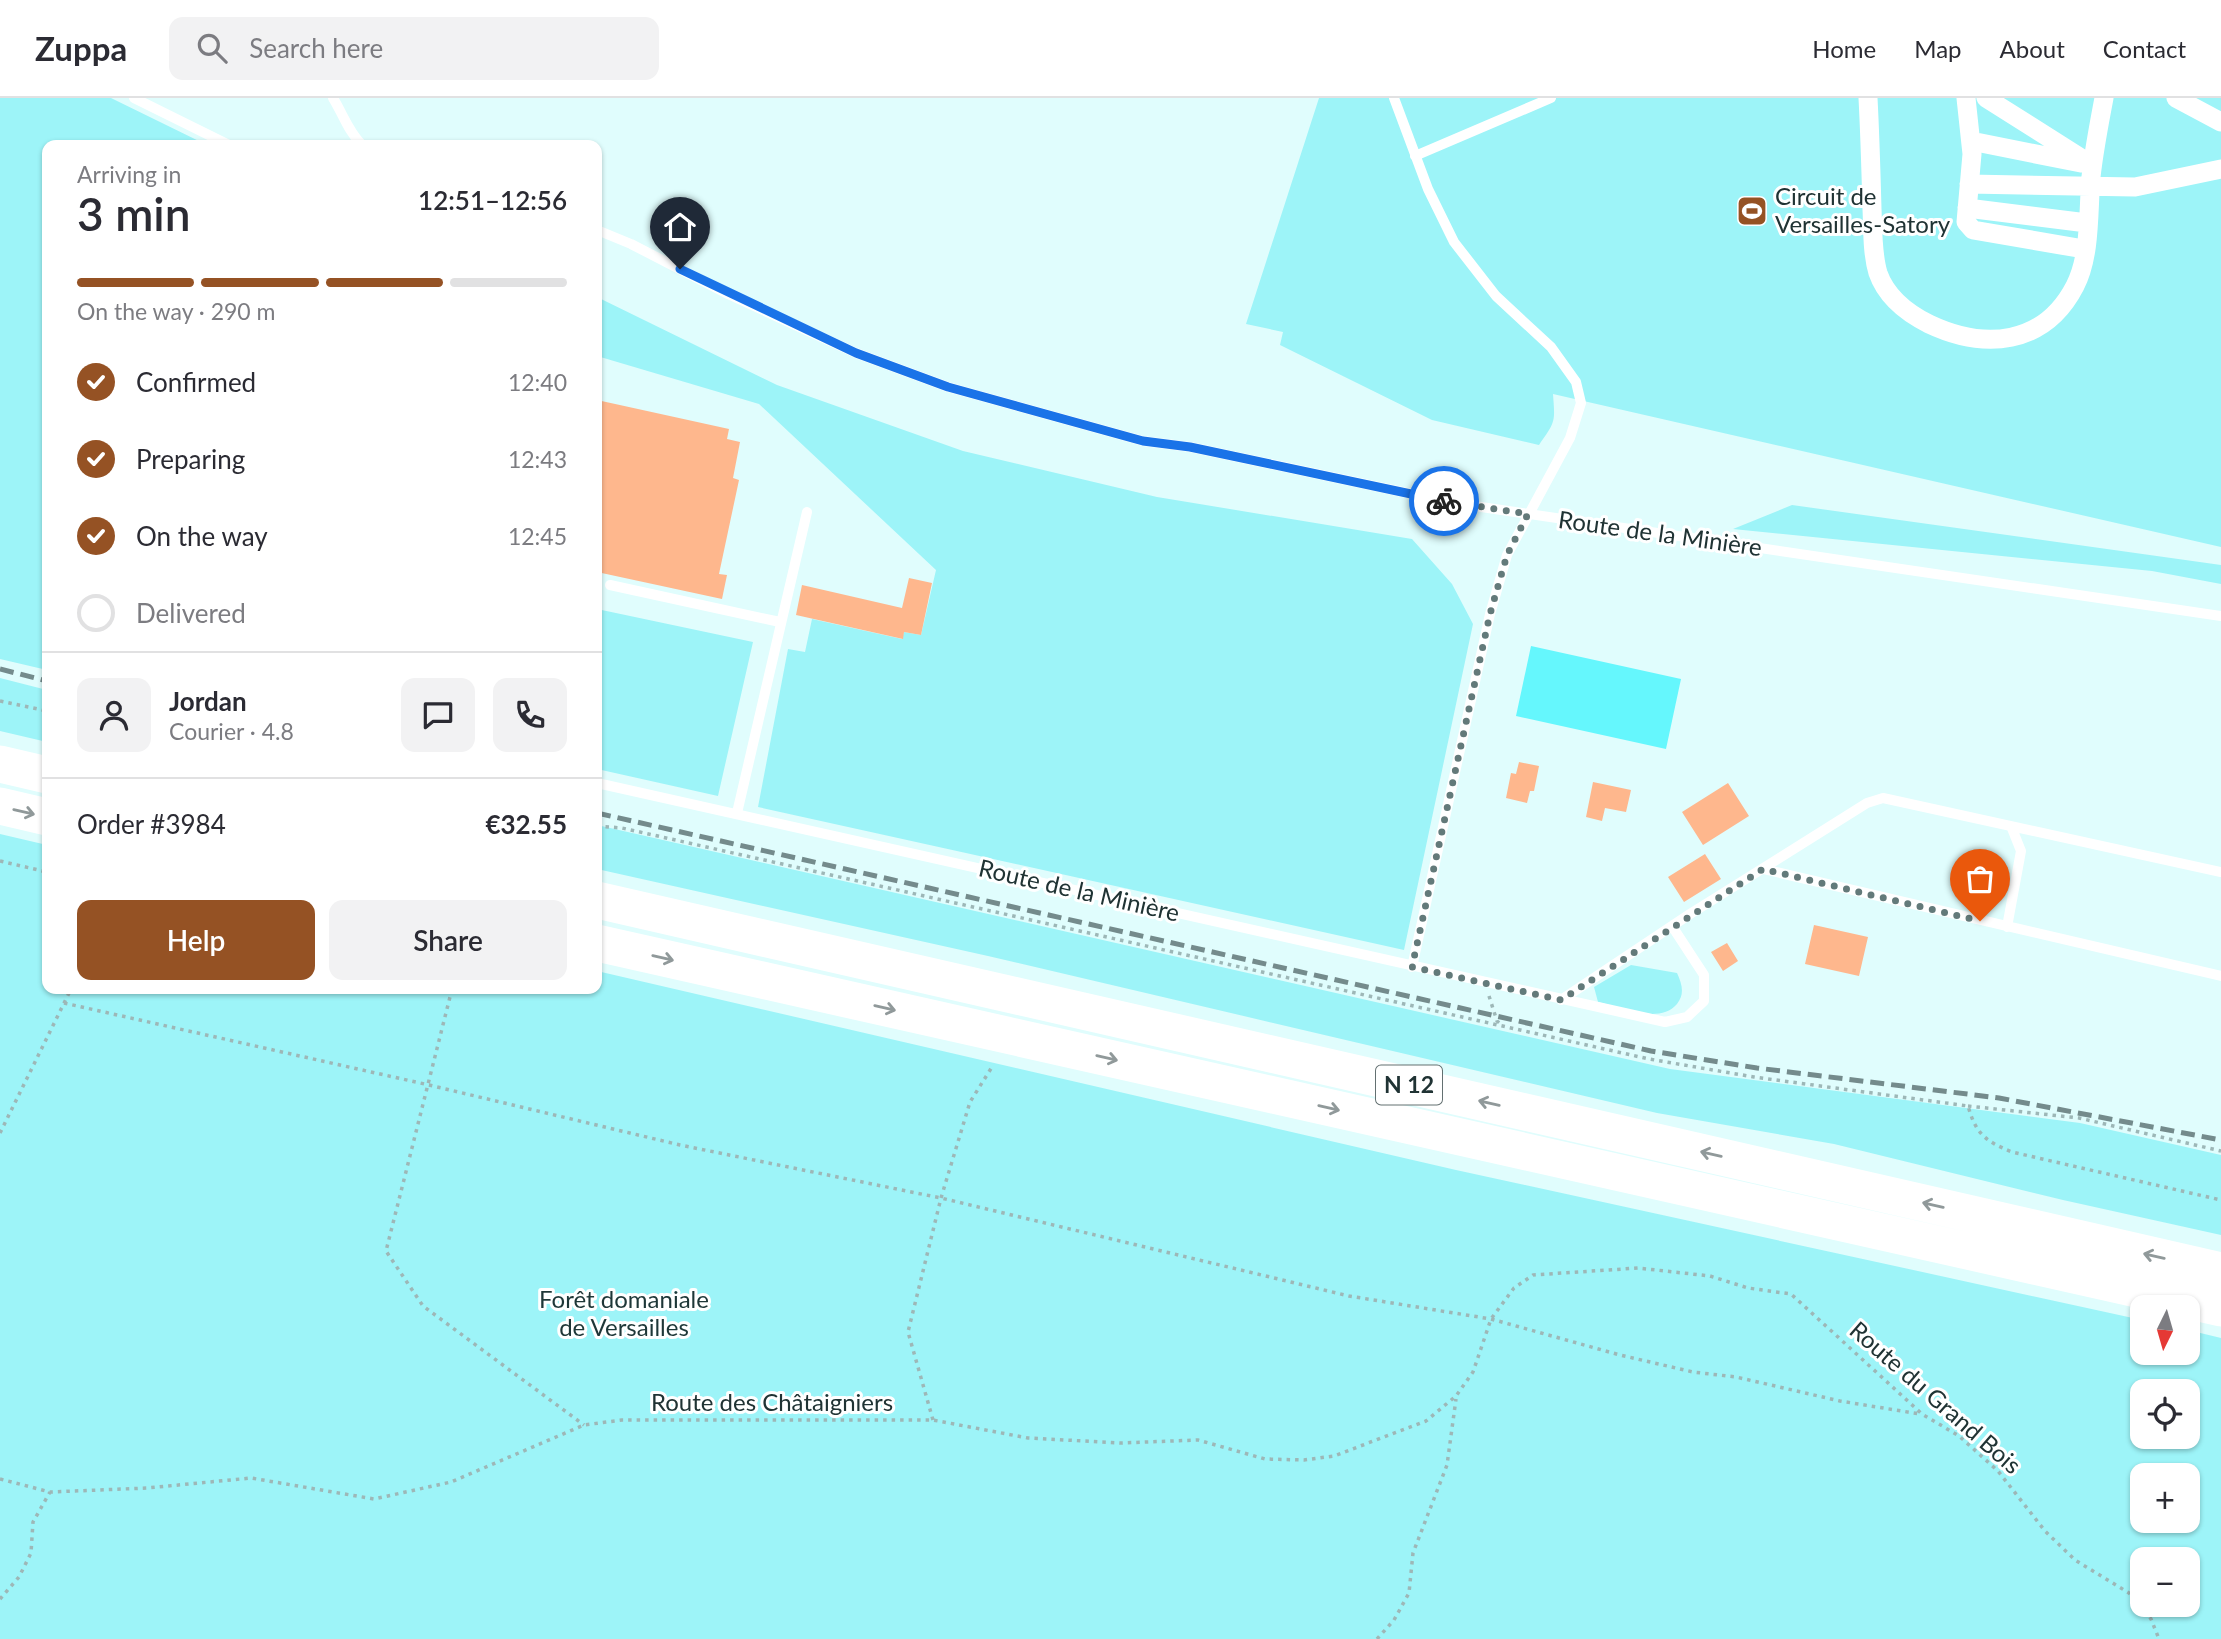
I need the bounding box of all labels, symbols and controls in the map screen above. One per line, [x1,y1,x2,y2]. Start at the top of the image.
search box [169,17,659,80]
text: Zuppa [35,28,127,68]
icon: search [193,29,231,67]
text: Search here [249,32,383,64]
text: Home [1812,34,1876,63]
text: Map [1914,34,1962,63]
text: About [2000,34,2065,63]
text: Contact [2103,34,2186,63]
text: Arriving in [77,160,181,188]
place label: Circuit de Versailles-Satory [1775,181,1951,238]
text: 12:51–12:56 [418,184,567,216]
text: 3 min [77,186,191,241]
sports icon: Circuit de Versailles-Satory [1735,194,1769,228]
pin [650,197,710,269]
icon: home [661,208,699,246]
text: On the way · 290 m [77,297,276,325]
icon: check [77,363,115,401]
text: Confirmed [136,366,256,398]
text: 12:40 [508,368,567,396]
icon: check [77,440,115,478]
text: Preparing [136,443,245,475]
text: 12:43 [508,445,567,473]
courier [1409,466,1479,536]
icon: bike [1425,482,1463,520]
street label: Route de la Minière [1557,504,1764,561]
icon: check [77,517,115,555]
text: On the way [136,520,268,552]
text: 12:45 [508,522,567,550]
text: Delivered [136,597,246,629]
button: person [77,678,151,752]
button: chat [401,678,475,752]
button: phone [493,678,567,752]
text: Jordan [169,685,247,717]
text: Courier · 4.8 [169,717,294,745]
one-way arrow [12,805,35,819]
text: Order #3984 [77,808,226,840]
text: €32.55 [485,808,567,840]
pin [1950,849,2010,921]
street label: Route de la Minière [976,852,1183,927]
icon: bag [1961,860,1999,898]
button: Help [77,900,315,980]
button: Share [329,900,567,980]
one-way arrow [651,951,674,965]
one-way arrow [873,1002,896,1015]
one-way arrow [1095,1052,1118,1065]
road number: N 12 [1376,1066,1442,1104]
one-way arrow [1478,1096,1501,1110]
one-way arrow [1317,1102,1340,1116]
one-way arrow [1700,1147,1723,1160]
one-way arrow [1922,1198,1945,1211]
one-way arrow [2143,1248,2166,1262]
park label: Forêt domaniale de Versailles [539,1284,709,1341]
north arrow [2130,1295,2200,1365]
map controls [2130,1295,2200,1617]
street label: Route du Grand Bois [1844,1315,2028,1479]
button: locate [2130,1379,2200,1449]
street label: Route des Châtaigniers [651,1387,893,1416]
button: + [2130,1463,2200,1533]
button: − [2130,1547,2200,1617]

